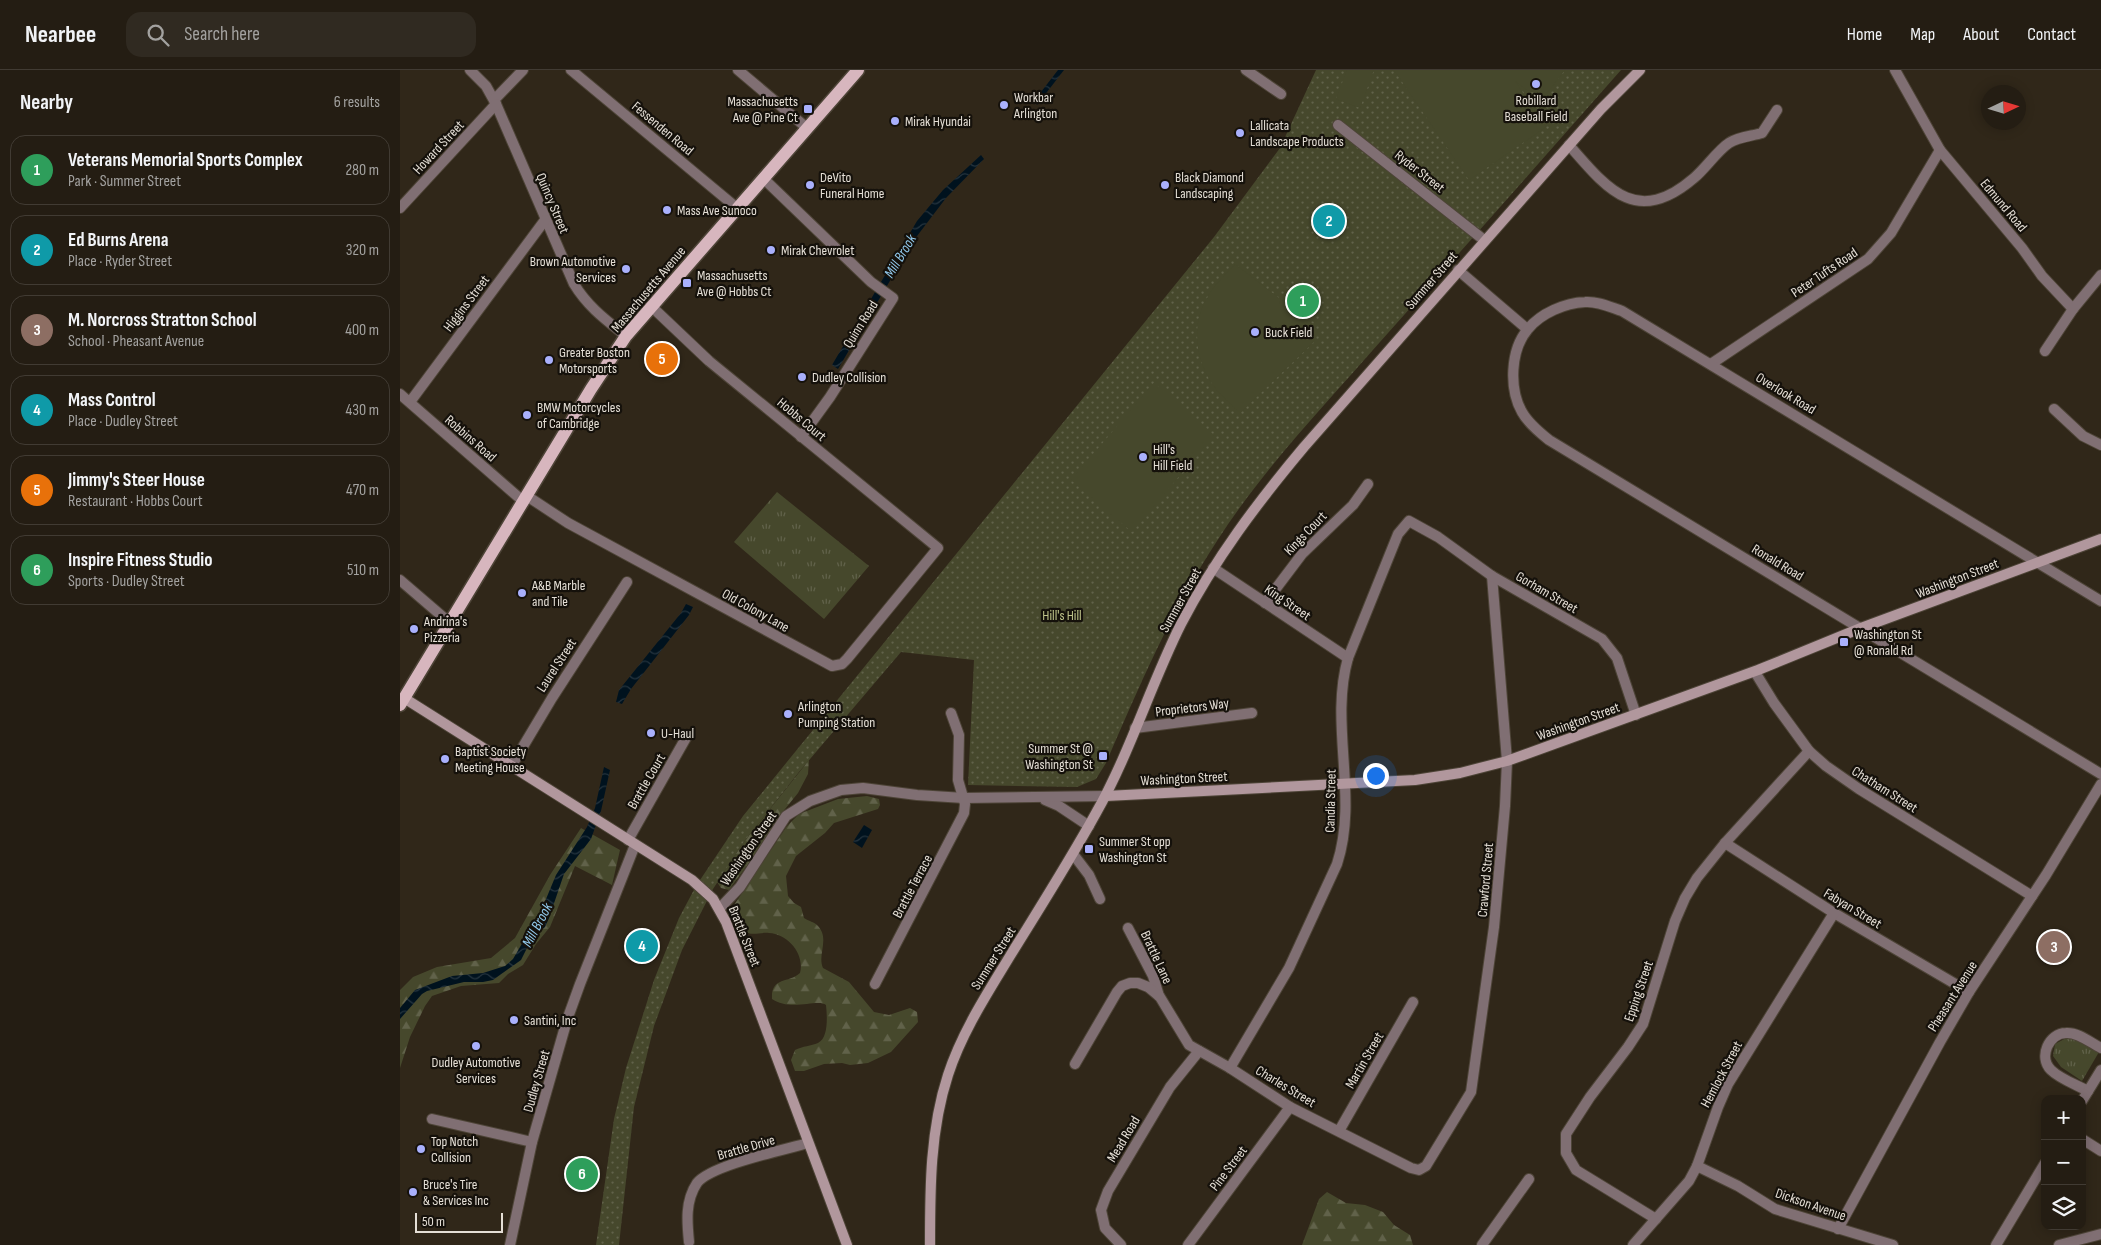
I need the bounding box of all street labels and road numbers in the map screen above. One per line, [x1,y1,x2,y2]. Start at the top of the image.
street label: Fessenden Road [628,98,697,159]
street label: Howard Street [409,117,468,178]
street label: Ryder Street [1391,147,1448,196]
street label: Quincy Street [532,170,573,236]
street label: Edmund Road [1977,175,2031,235]
street label: Massachusetts Avenue [608,243,689,336]
street label: Peter Tufts Road [1788,244,1861,301]
street label: Summer Street [1402,248,1461,313]
street label: Higgins Street [440,272,493,335]
street label: Quinn Road [839,297,882,351]
street label: Overlook Road [1753,369,1819,418]
street label: Hobbs Court [774,394,830,445]
street label: Robbins Road [441,411,500,466]
street label: Kings Court [1280,508,1330,559]
street label: Ronald Road [1749,540,1807,585]
street label: Washington Street [1914,555,2001,602]
street label: Summer Street [1156,565,1205,636]
street label: Gorham Street [1513,568,1581,617]
street label: King Street [1261,581,1314,624]
street label: Old Colony Lane [719,585,792,636]
street label: Laurel Street [533,635,580,695]
street label: Proprietors Way [1154,694,1230,720]
street label: Washington Street [1534,699,1622,744]
street label: Brattle Court [624,751,669,812]
street label: Chatham Street [1849,762,1921,816]
street label: Washington Street [1140,768,1228,789]
street label: Candia Street [1321,769,1340,833]
street label: Washington Street [716,808,780,889]
street label: Crawford Street [1474,842,1497,918]
street label: Brattle Terrace [889,852,936,921]
street label: Fabyan Street [1821,885,1885,932]
street label: Brattle Street [725,903,764,969]
street label: Summer Street [967,924,1020,993]
street label: Brattle Lane [1137,928,1176,986]
street label: Epping Street [1620,958,1657,1024]
street label: Pheasant Avenue [1924,958,1981,1035]
street label: Martin Street [1341,1029,1387,1092]
street label: Hemlock Street [1697,1038,1746,1110]
street label: Dudley Street [520,1048,553,1114]
street label: Charles Street [1253,1062,1319,1111]
street label: Mead Road [1103,1113,1144,1165]
street label: Brattle Drive [716,1131,777,1164]
street label: Pine Street [1206,1142,1251,1194]
street label: Dickson Avenue [1773,1184,1848,1224]

